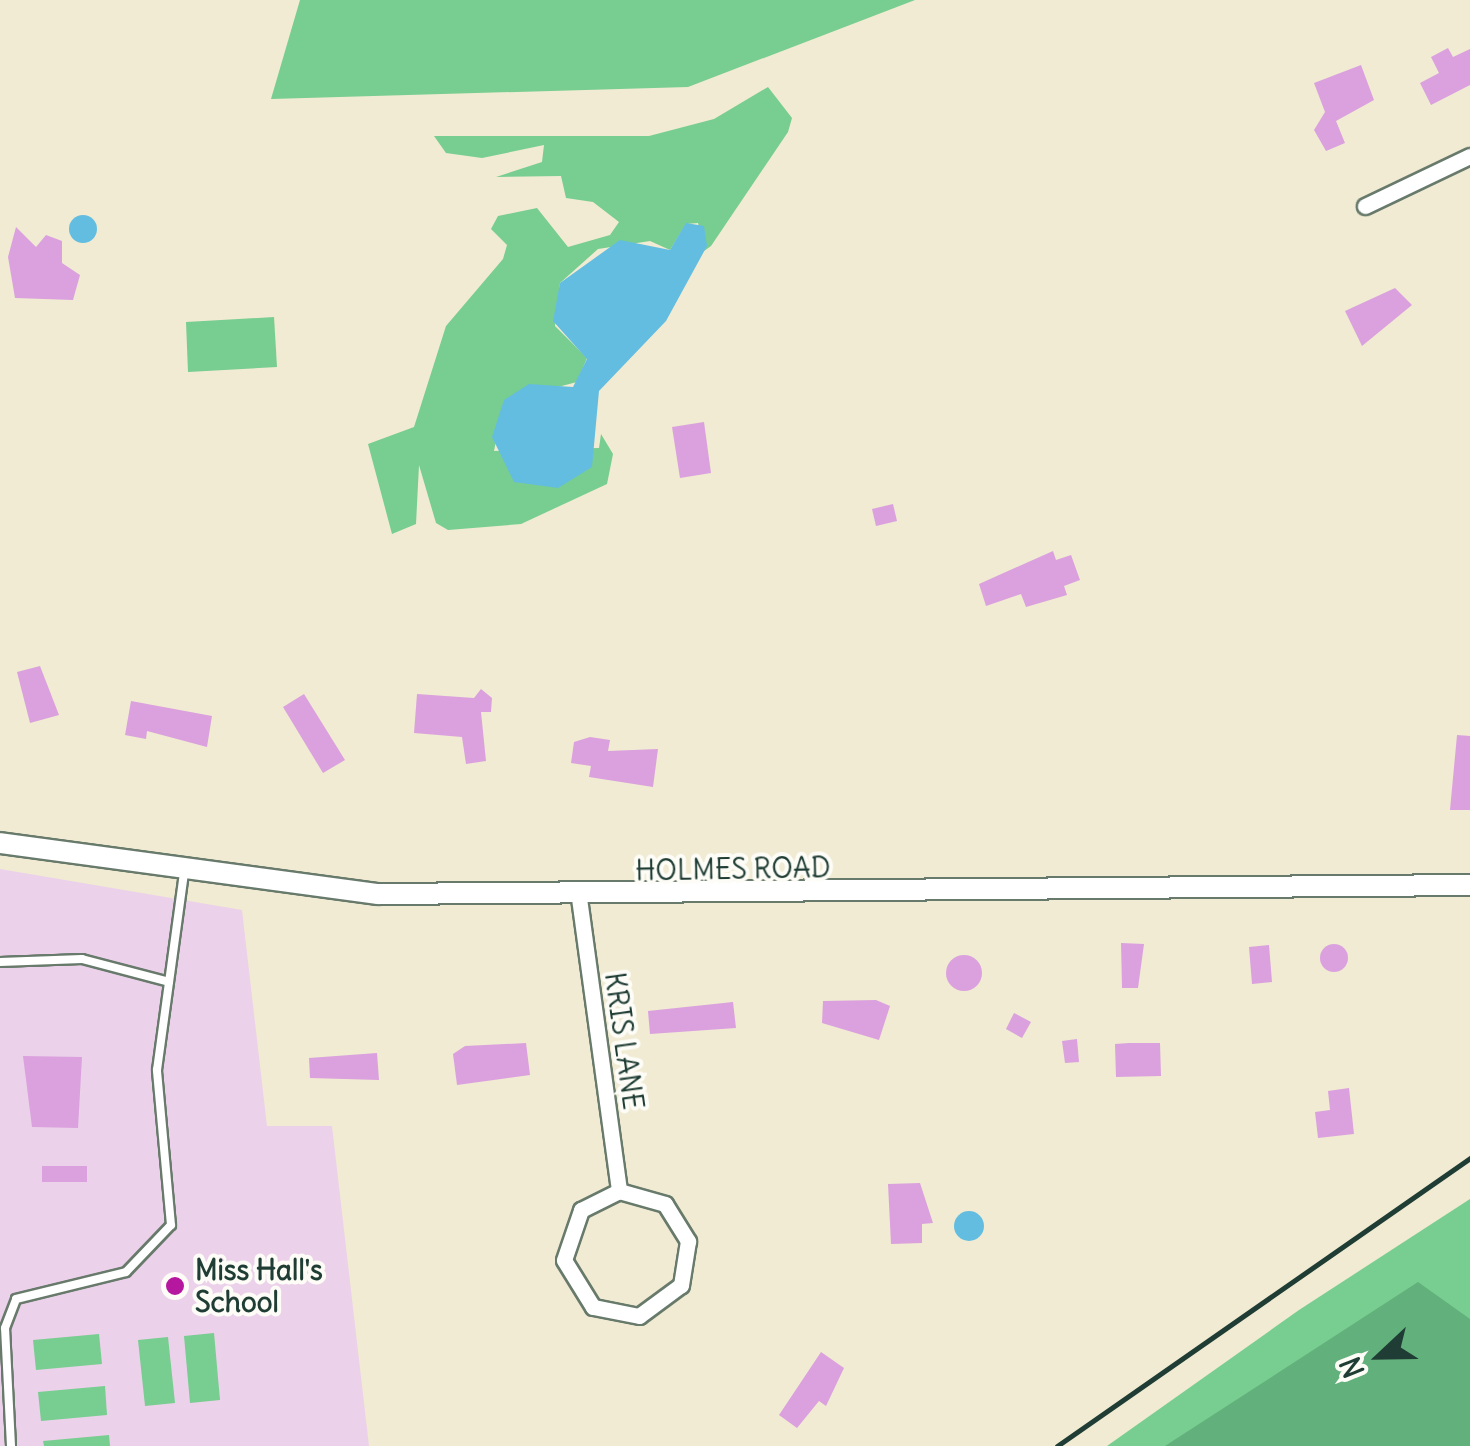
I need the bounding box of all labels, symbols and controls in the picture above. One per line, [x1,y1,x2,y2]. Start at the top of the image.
street label: HOLMES ROAD [635,850,831,888]
street label: KRIS LANE [598,970,650,1112]
place label: Miss Hall's School [195,1253,323,1319]
marker: Miss Hall's School [164,1275,186,1297]
north arrow [1330,1306,1430,1406]
text: N [1332,1352,1373,1383]

